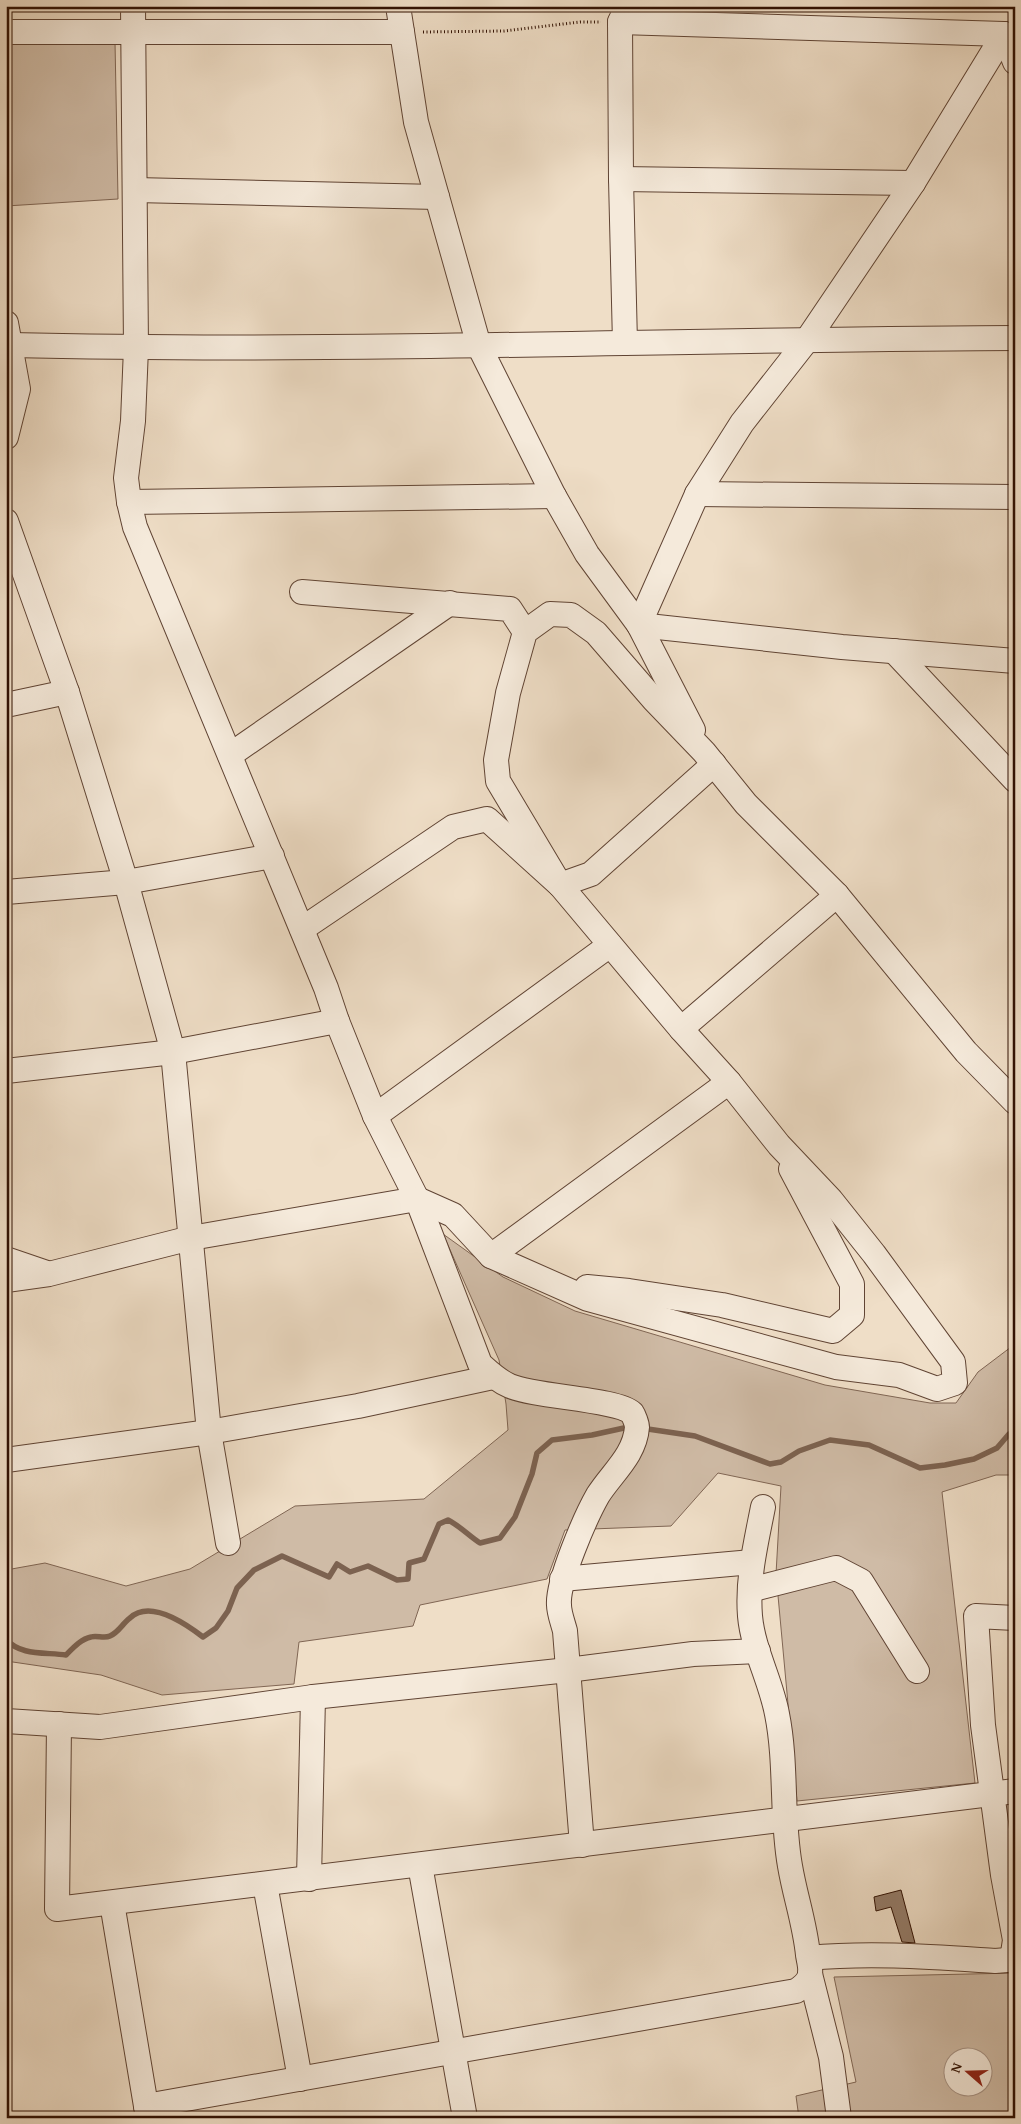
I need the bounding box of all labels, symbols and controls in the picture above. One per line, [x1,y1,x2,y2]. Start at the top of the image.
north arrow [944,2046,994,2096]
text: N [945,2059,967,2075]

